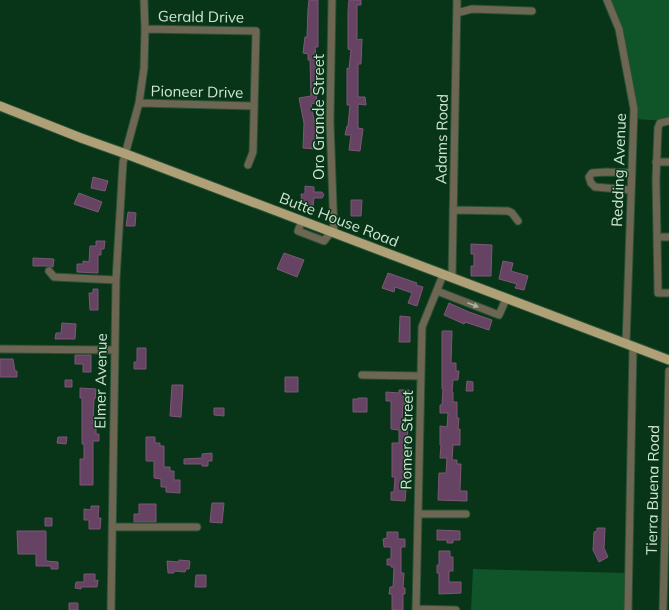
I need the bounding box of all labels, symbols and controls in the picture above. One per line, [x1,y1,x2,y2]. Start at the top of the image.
street label: Gerald Drive [158,6,244,27]
street label: Oro Grande Street [309,54,328,180]
street label: Pioneer Drive [151,81,243,102]
street label: Adams Road [431,94,452,184]
street label: Redding Avenue [607,113,630,227]
street label: Butte House Road [277,188,401,251]
one-way arrow [468,302,480,308]
street label: Elmer Avenue [90,333,111,429]
street label: Romero Street [396,390,417,490]
street label: Tierra Buena Road [642,425,663,555]

